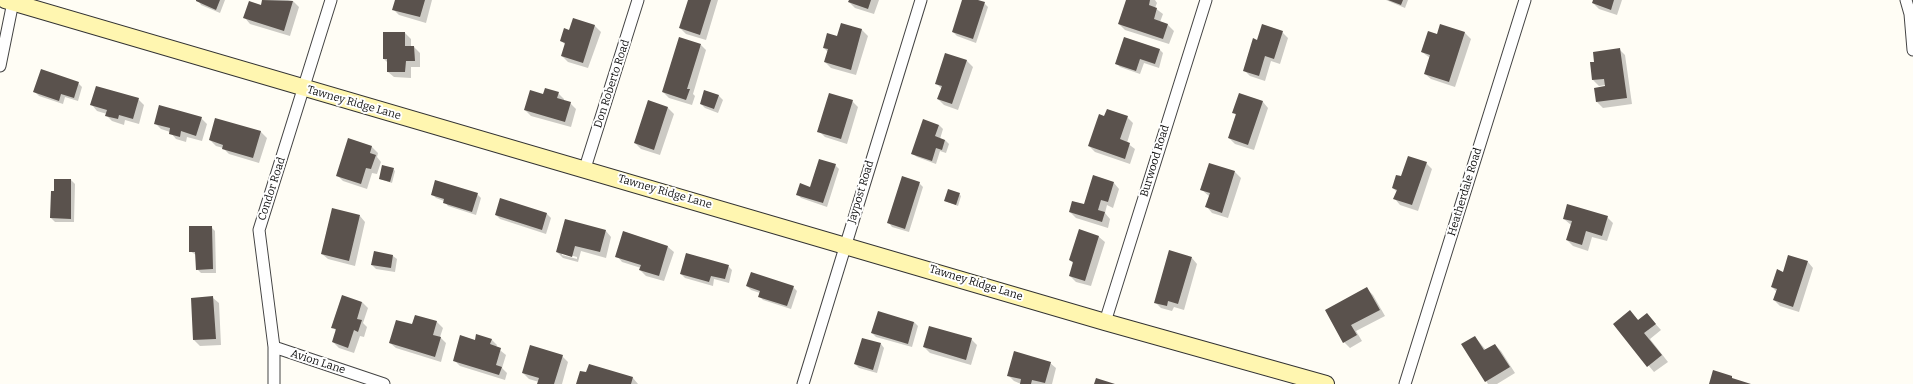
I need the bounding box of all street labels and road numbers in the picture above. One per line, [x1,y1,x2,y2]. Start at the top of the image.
street label: Don Roberto Road [591,38,633,130]
street label: Tawney Ridge Lane [306,83,402,123]
street label: Burwood Road [1138,123,1172,199]
street label: Heatherdale Road [1445,146,1485,238]
street label: Condor Road [256,156,288,222]
street label: Jaypost Road [845,159,877,225]
street label: Tawney Ridge Lane [617,172,713,212]
street label: Tawney Ridge Lane [928,262,1024,304]
street label: Avion Lane [289,347,347,377]

